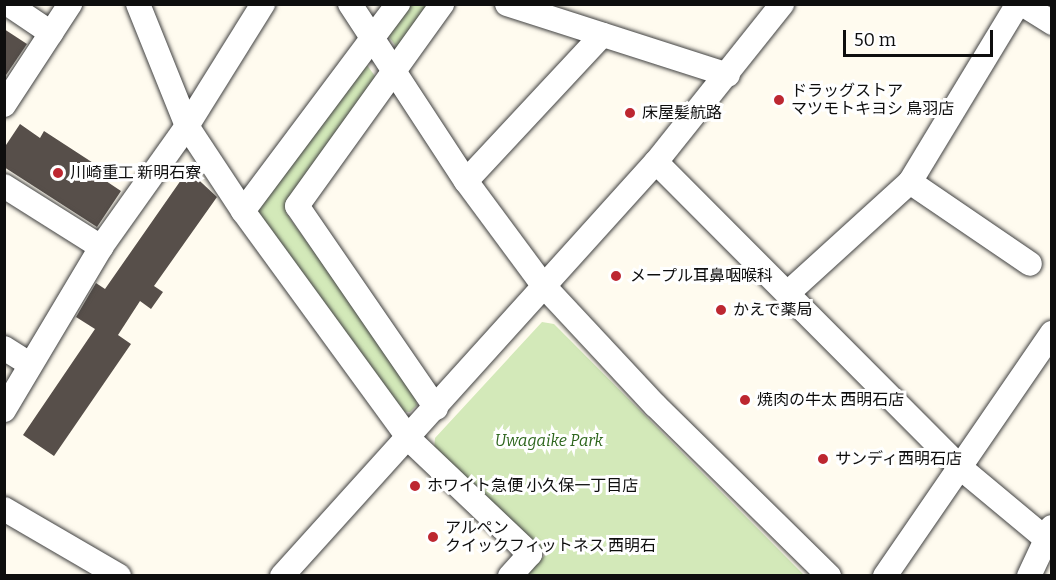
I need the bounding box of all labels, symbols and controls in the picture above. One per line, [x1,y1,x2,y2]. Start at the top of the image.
scale bar [846,18,996,56]
text: 50 m [854,29,896,51]
place label: ドラッグストア マツモトキヨシ 鳥羽店 [791,81,954,119]
marker: ドラッグストア マツモトキヨシ 鳥羽店 [772,93,786,107]
place label: 床屋髪航路 [642,103,722,123]
marker: 床屋髪航路 [623,106,637,120]
place label: 川崎重工 新明石寮 [70,163,201,183]
marker: 川崎重工 新明石寮 [51,166,65,180]
place label: メープル耳鼻咽喉科 [630,266,774,286]
marker: メープル耳鼻咽喉科 [607,267,625,285]
place label: かえで薬局 [733,300,813,320]
marker: かえで薬局 [714,303,728,317]
place label: 焼肉の牛太 西明石店 [757,390,904,410]
marker: 焼肉の牛太 西明石店 [738,393,752,407]
park label: Uwagaike Park [495,431,603,451]
place label: サンディ西明石店 [835,449,963,469]
marker: サンディ西明石店 [816,452,830,466]
place label: ホワイト急便 小久保一丁目店 [427,476,638,496]
marker: ホワイト急便 小久保一丁目店 [408,479,422,493]
place label: アルペン クイックフィットネス 西明石 [445,518,656,556]
marker: アルペン クイックフィットネス 西明石 [426,530,440,544]

